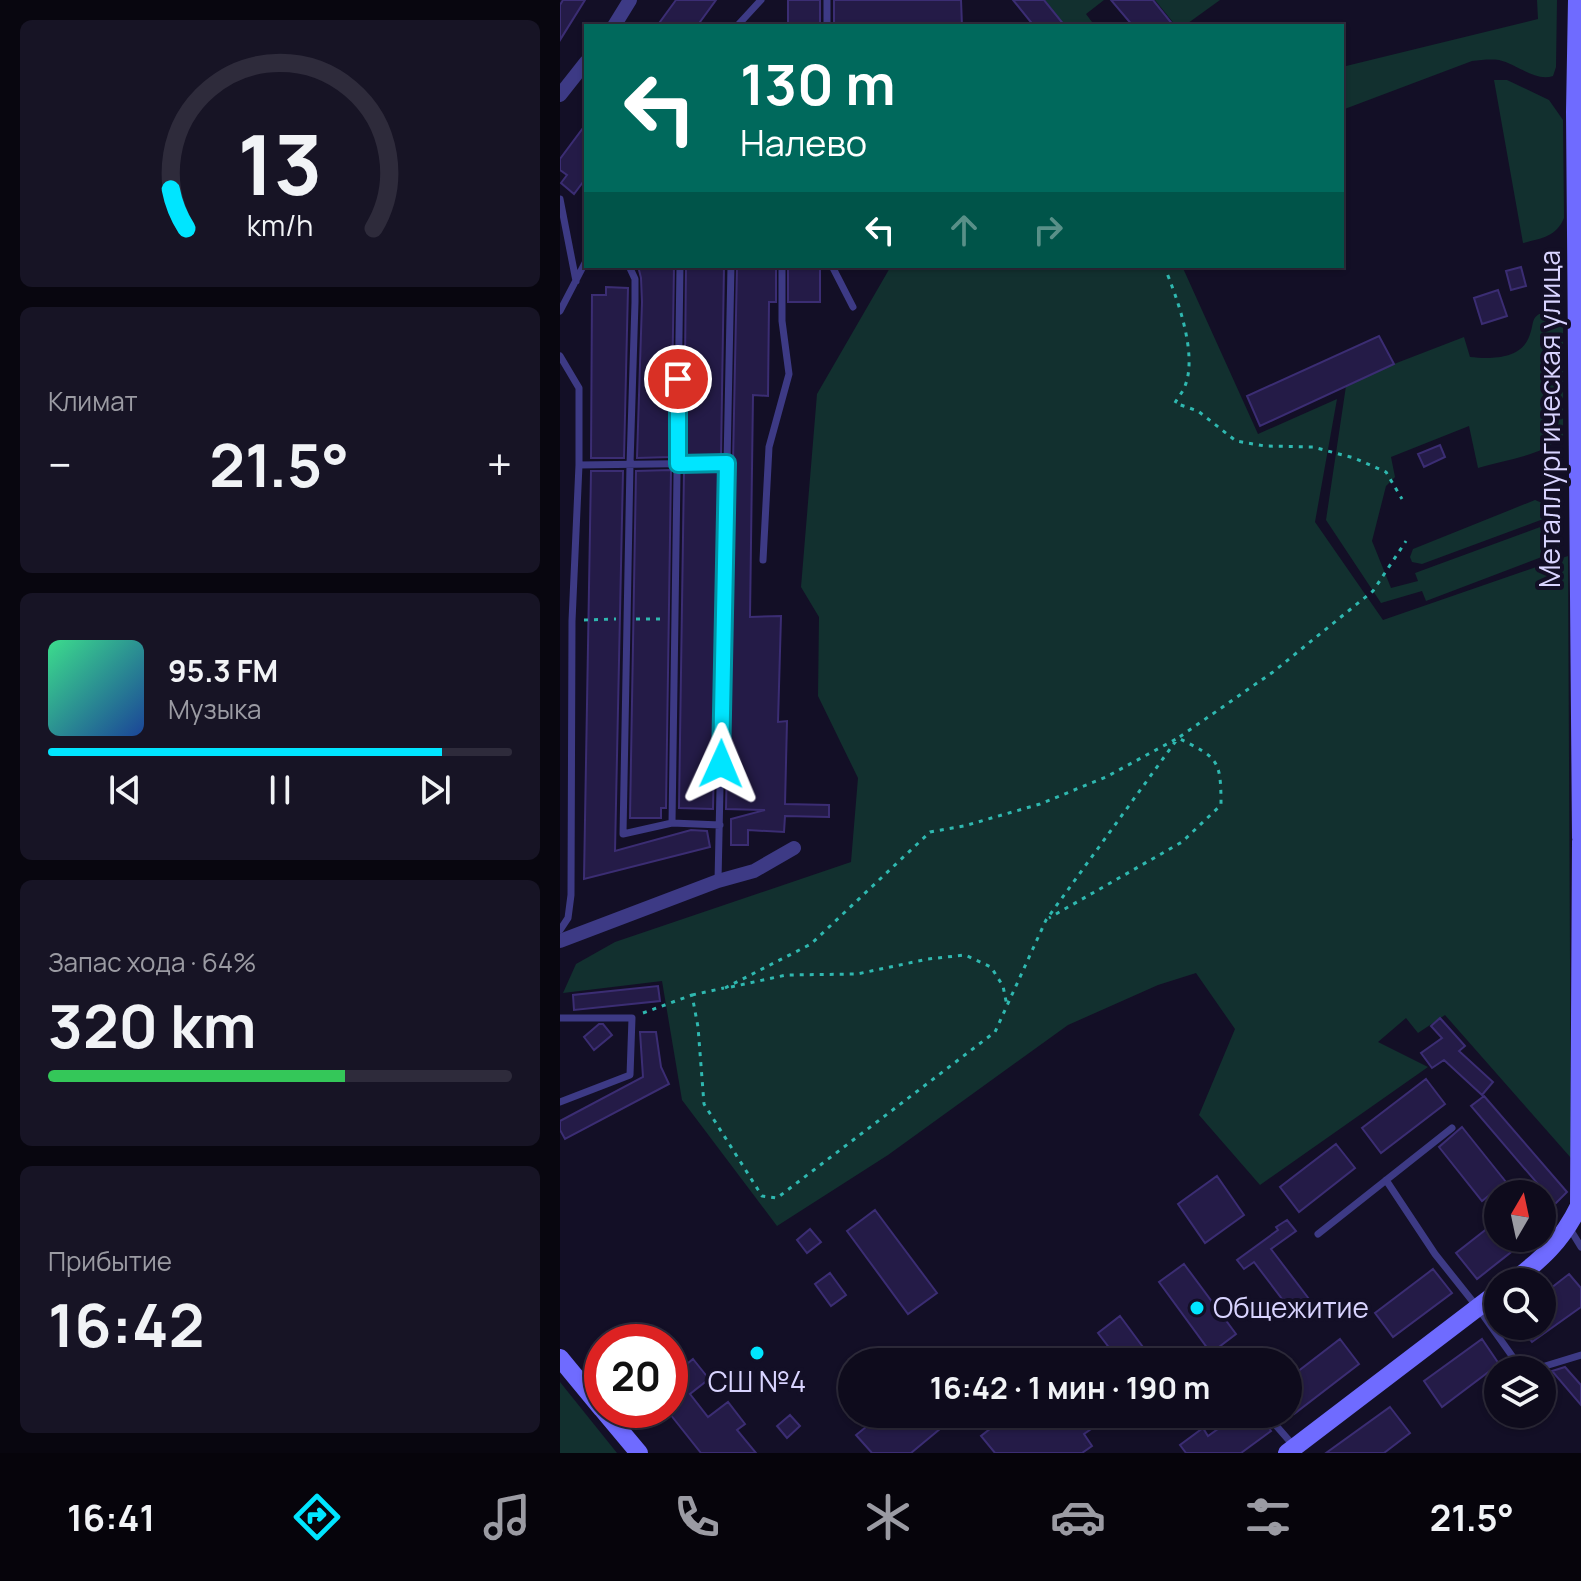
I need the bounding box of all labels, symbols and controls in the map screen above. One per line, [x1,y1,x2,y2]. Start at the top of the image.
text: 130 m [740,45,896,122]
icon: left [608,56,712,160]
text: 13 [238,106,322,220]
text: Налево [740,118,867,167]
text: km/h [247,206,313,245]
icon: left [858,208,902,252]
icon: ahead [942,208,986,252]
icon: right [1026,208,1070,252]
street label: Металлургическая улица [1530,250,1568,588]
pin [644,345,712,413]
icon: arrive [656,357,700,401]
text: Климат [48,383,138,419]
text: 21.5° [209,423,349,505]
text: − [48,434,72,494]
text: + [487,434,512,494]
text: 95.3 FM [168,650,278,691]
text: Музыка [168,691,262,727]
position arrow [679,722,763,806]
icon: previous [103,768,147,812]
icon: pause [258,768,302,812]
icon: next [413,768,457,812]
text: Запас хода · 64% [48,944,257,980]
text: 320 km [48,984,256,1066]
north arrow [1484,1180,1556,1252]
map controls [1484,1180,1556,1428]
text: Прибытие [48,1243,172,1279]
button: search [1484,1268,1556,1340]
text: 16:42 [48,1283,204,1365]
place label: Общежитие [1213,1288,1369,1326]
marker: Общежитие [1188,1299,1206,1317]
speed limit sign: 20 [584,1324,688,1428]
marker: СШ №4 [748,1344,766,1362]
button: layers [1484,1356,1556,1428]
place label: СШ №4 [708,1362,806,1400]
text: 16:42 · 1 мин · 190 m [930,1367,1210,1408]
icon: directions [289,1489,345,1545]
icon: music [479,1489,535,1545]
icon: phone [669,1489,725,1545]
icon: climate [860,1489,916,1545]
icon: car [1050,1489,1106,1545]
icon: filters [1240,1489,1296,1545]
text: 16:41 [67,1493,155,1542]
text: 21.5° [1430,1493,1514,1542]

